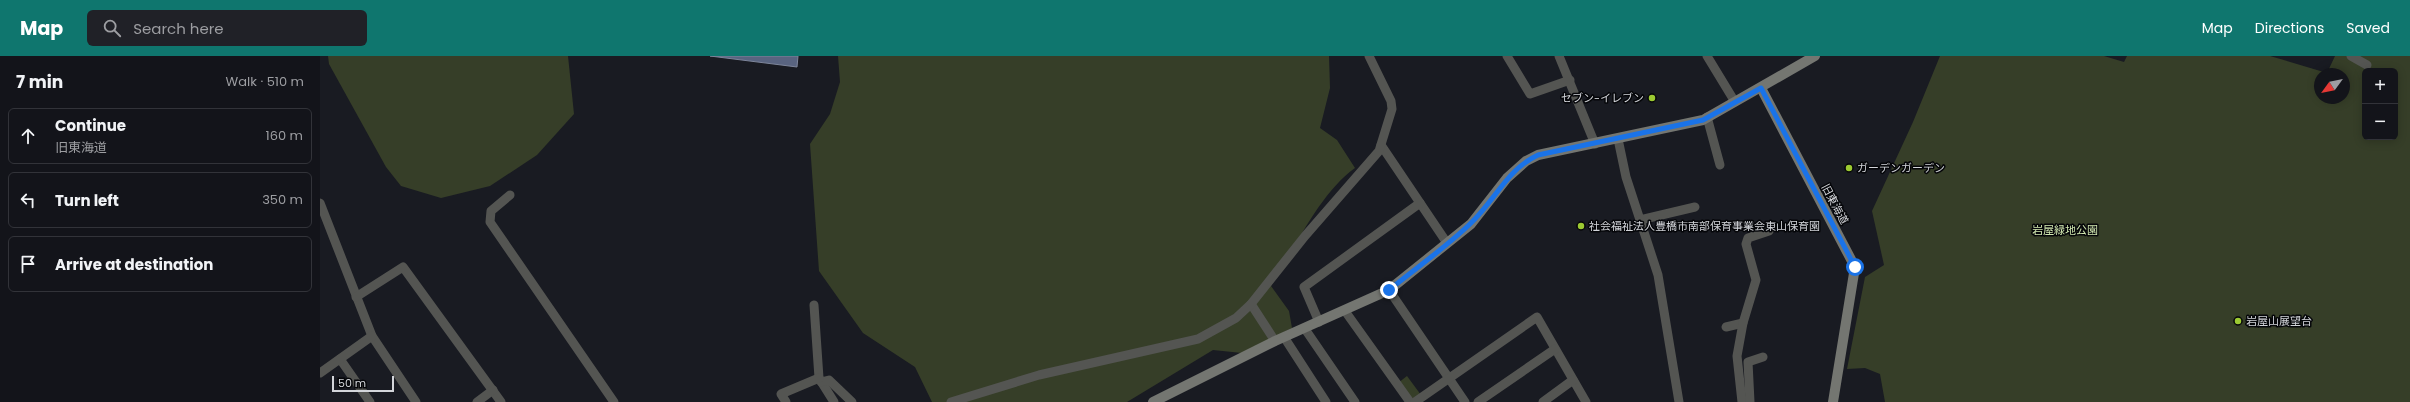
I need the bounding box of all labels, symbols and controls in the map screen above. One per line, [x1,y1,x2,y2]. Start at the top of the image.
search box [87,10,367,46]
text: Map [20,15,63,42]
icon: search [101,17,123,39]
text: Search here [133,18,224,39]
text: Map [2202,18,2233,38]
text: Directions [2255,18,2324,38]
text: Saved [2346,18,2390,38]
north arrow [2314,68,2350,104]
map controls [2362,68,2398,140]
button: + [2362,68,2398,104]
text: 7 min [16,70,63,94]
text: Walk · 510 m [226,72,304,91]
place label: セブン-イレブン [1561,90,1644,106]
marker: セブン-イレブン [1647,93,1657,103]
button: − [2362,104,2398,140]
text: Continue [55,115,126,136]
icon: ahead [17,125,39,147]
text: 160 m [266,126,303,145]
text: 旧東海道 [55,138,107,157]
place label: ガーデンガーデン [1857,160,1945,176]
marker: ガーデンガーデン [1844,163,1854,173]
street label: 旧東海道 [1818,181,1852,227]
icon: left [17,189,39,211]
text: Turn left [55,190,119,211]
text: 350 m [262,190,303,209]
place label: 社会福祉法人豊橋市南部保育事業会東山保育園 [1589,218,1820,234]
marker: 社会福祉法人豊橋市南部保育事業会東山保育園 [1576,221,1586,231]
park label: 岩屋緑地公園 [2032,222,2098,238]
icon: arrive [17,253,39,275]
text: Arrive at destination [55,254,213,275]
route start [1846,258,1864,276]
route end [1380,281,1398,299]
place label: 岩屋山展望台 [2246,313,2312,329]
marker: 岩屋山展望台 [2233,316,2243,326]
scale bar [332,374,394,393]
text: 50 m [338,375,366,391]

